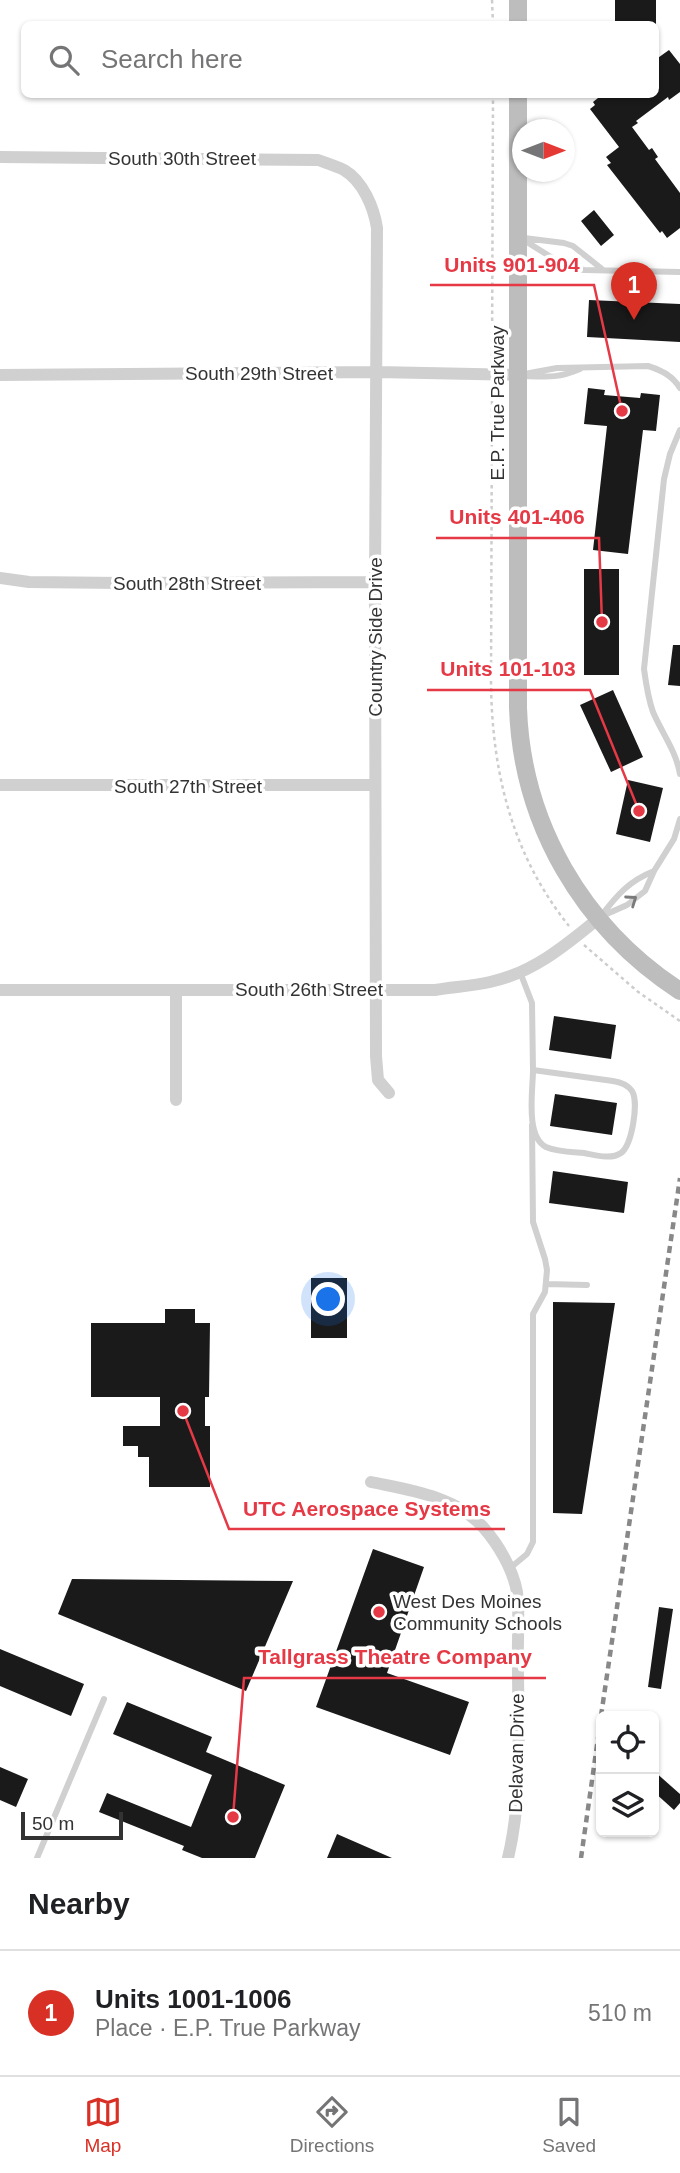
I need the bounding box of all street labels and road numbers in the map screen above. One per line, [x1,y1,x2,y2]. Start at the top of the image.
street label: South 30th Street [108,148,257,169]
street label: E.P. True Parkway [487,325,508,480]
street label: South 29th Street [185,363,334,384]
street label: Country Side Drive [365,557,386,717]
street label: South 28th Street [113,573,262,594]
street label: South 27th Street [114,776,263,797]
street label: South 26th Street [235,979,384,1000]
street label: Delavan Drive [505,1693,528,1813]

